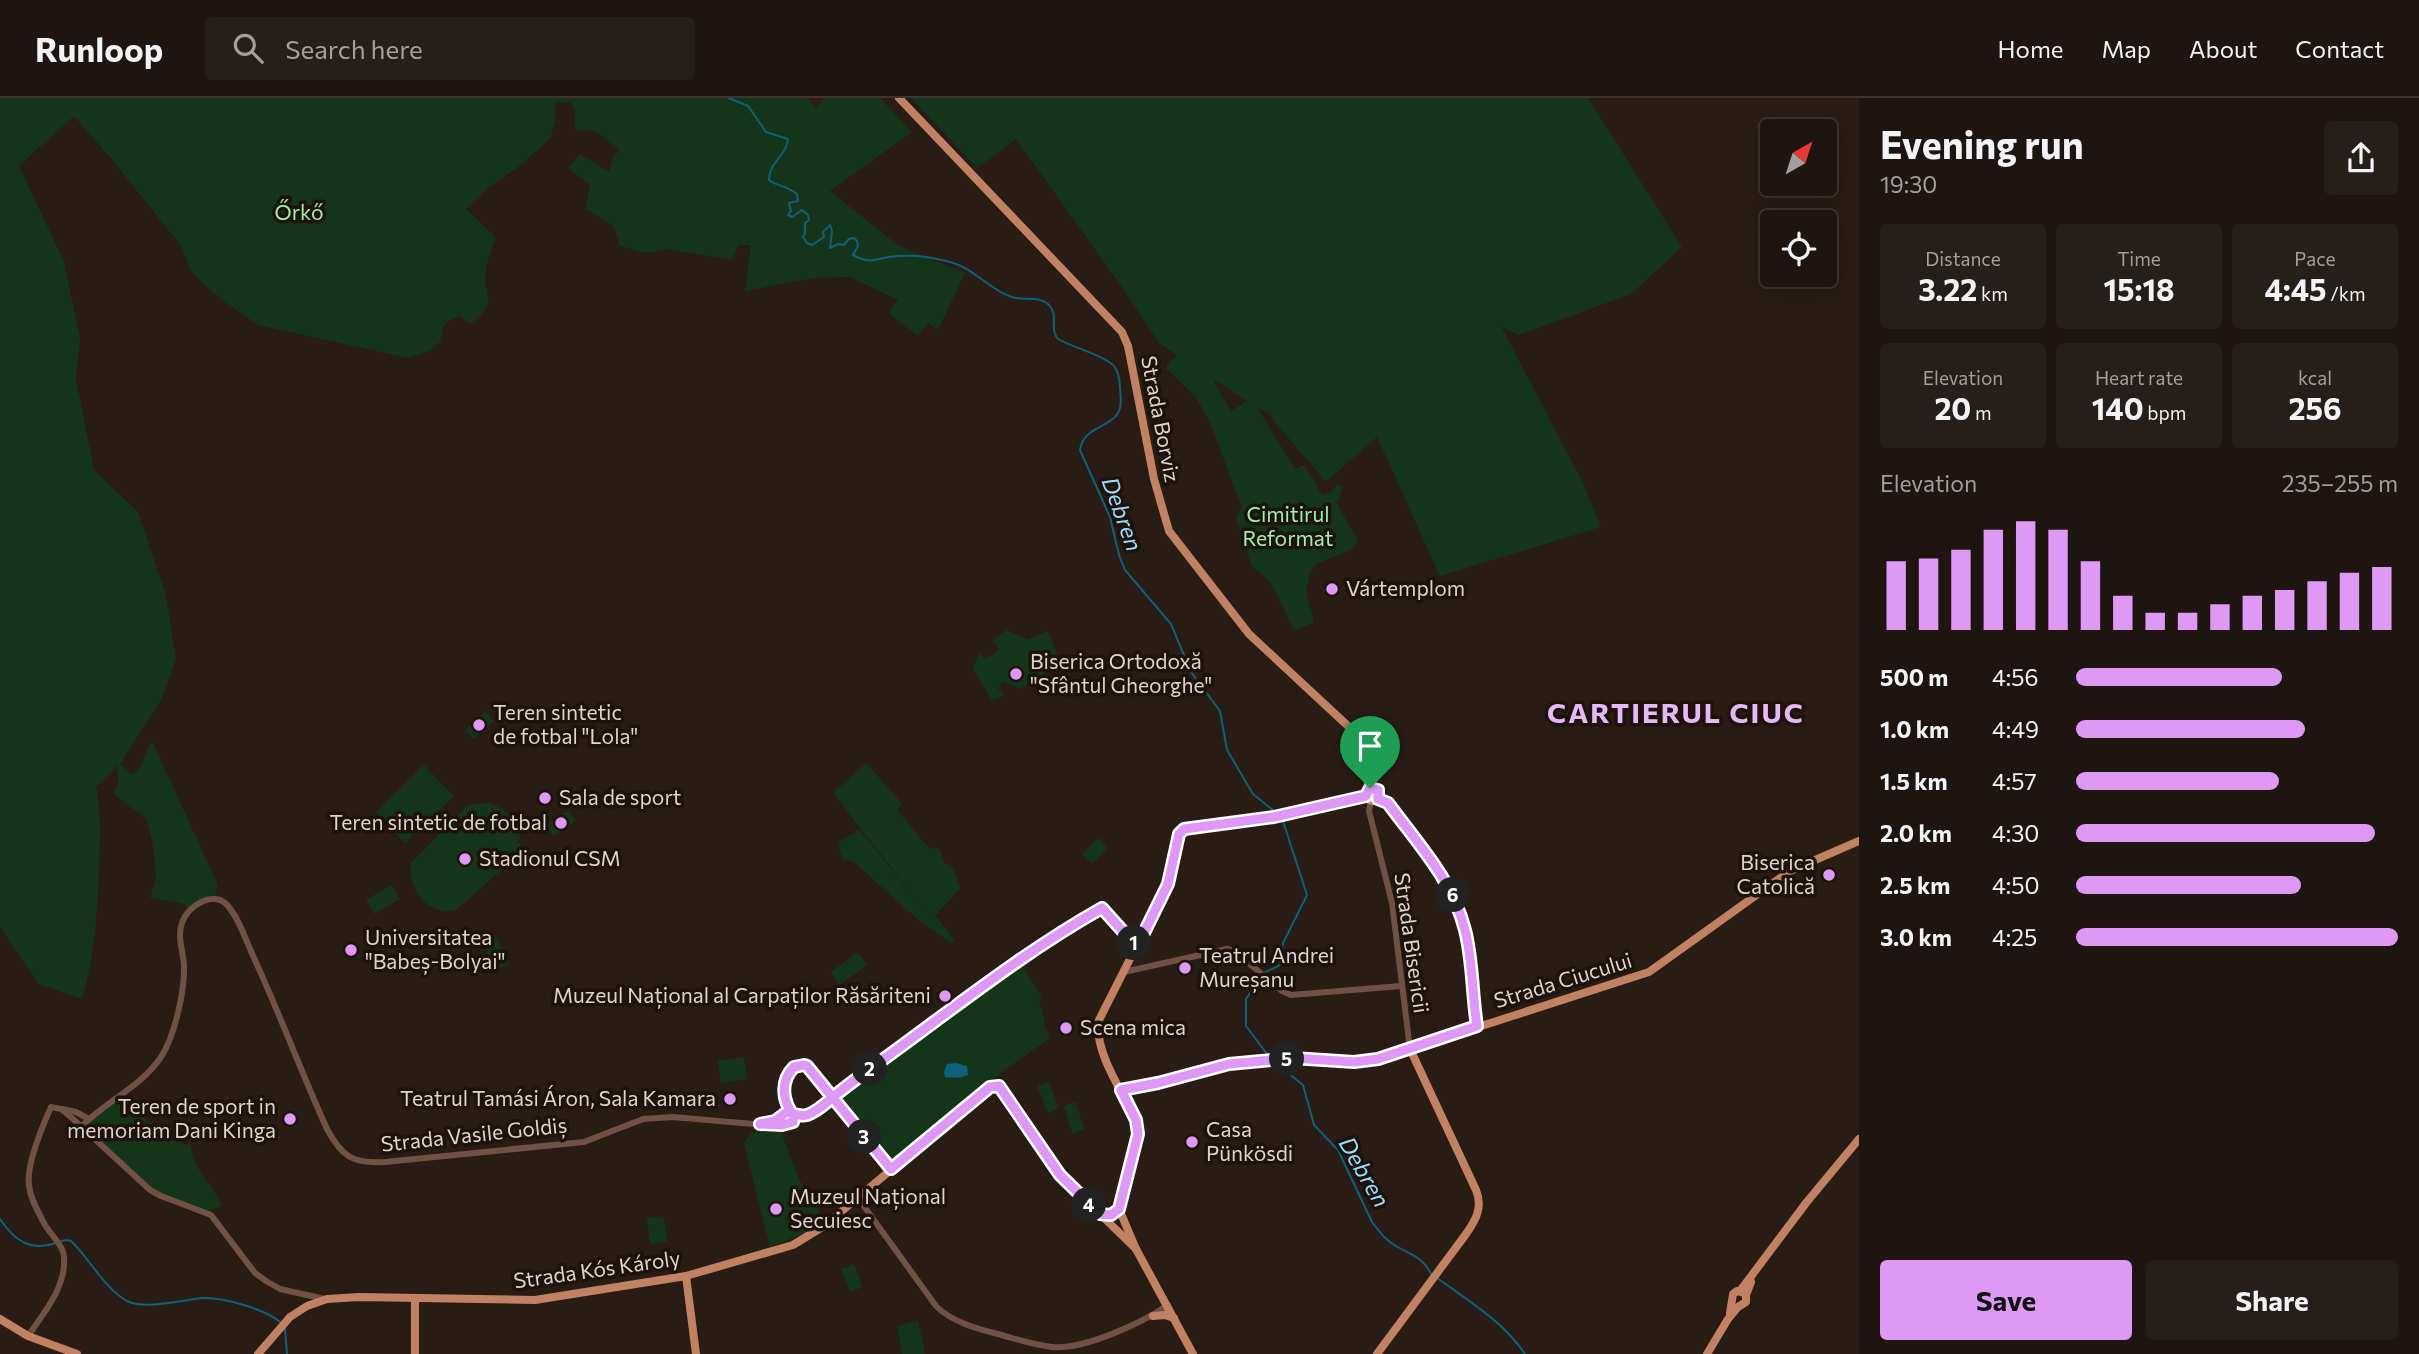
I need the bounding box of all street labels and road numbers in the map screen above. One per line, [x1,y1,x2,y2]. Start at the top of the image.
street label: Strada Borviz [1137,353,1186,484]
street label: Strada Bisericii [1390,871,1435,1015]
street label: Strada Ciucului [1490,947,1635,1012]
street label: Strada Vasile Goldiș [380,1111,568,1158]
street label: Strada Kós Károly [512,1244,682,1293]

